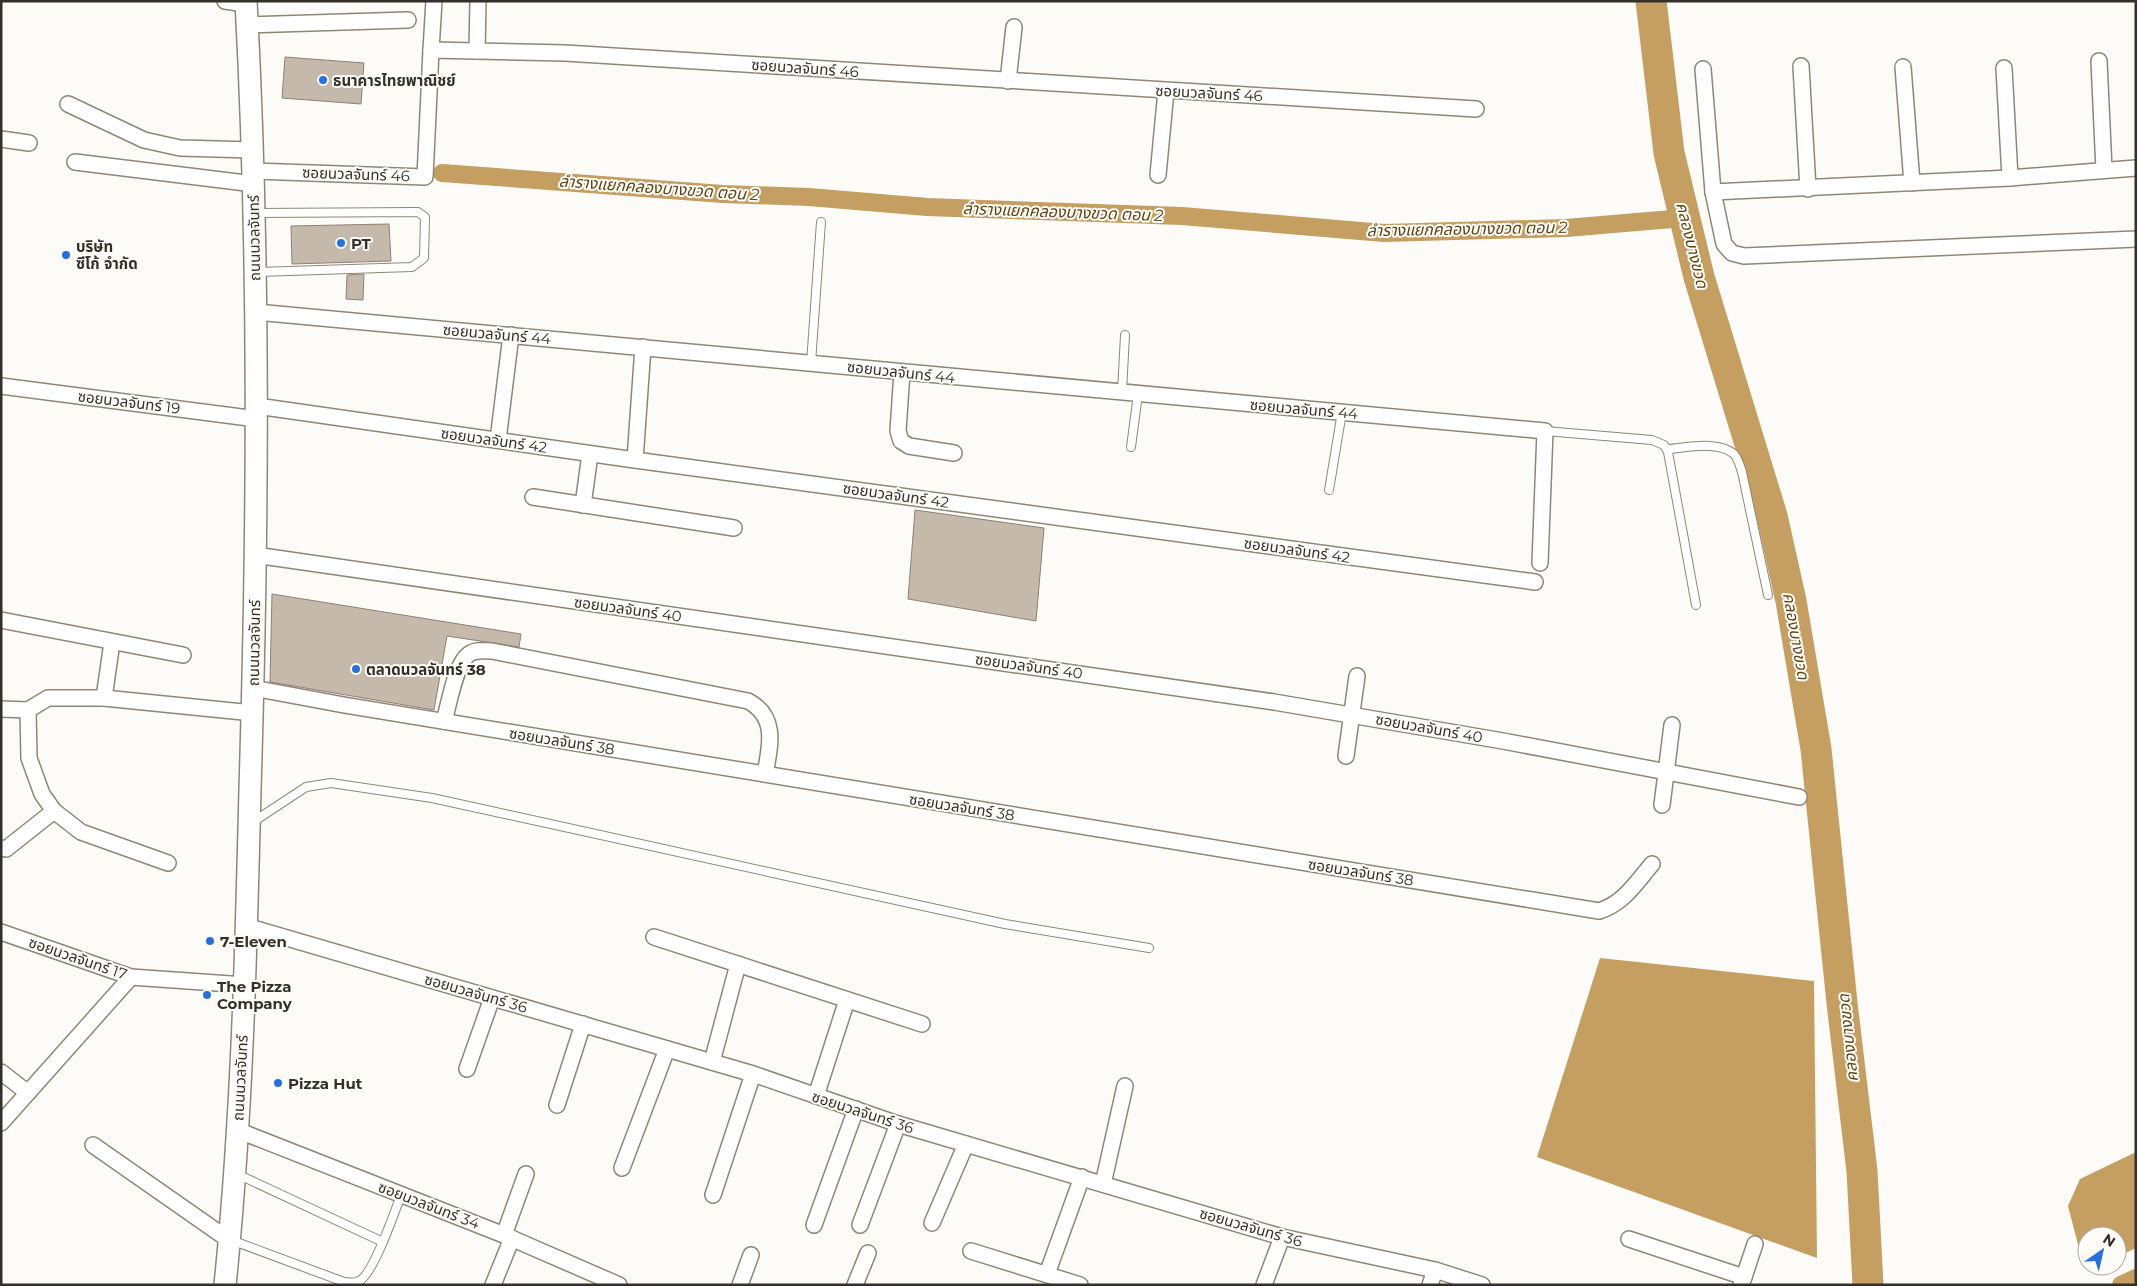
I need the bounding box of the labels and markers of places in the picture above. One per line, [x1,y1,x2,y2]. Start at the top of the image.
place label: ธนาคารไทยพาณิชย์ [333,71,456,90]
marker: ธนาคารไทยพาณิชย์ [317,74,329,86]
place label: PT [351,234,371,253]
place label: บริษัท ซีโก้ จำกัด [76,237,138,273]
marker: PT [335,237,347,249]
marker: บริษัท ซีโก้ จำกัด [60,249,72,261]
place label: ตลาดนวลจันทร์ 38 [366,660,486,679]
marker: ตลาดนวลจันทร์ 38 [350,663,362,675]
place label: 7-Eleven [220,932,287,951]
marker: 7-Eleven [204,935,216,947]
place label: The Pizza Company [217,977,293,1013]
marker: The Pizza Company [201,989,213,1001]
place label: Pizza Hut [288,1074,363,1093]
marker: Pizza Hut [272,1077,284,1089]

